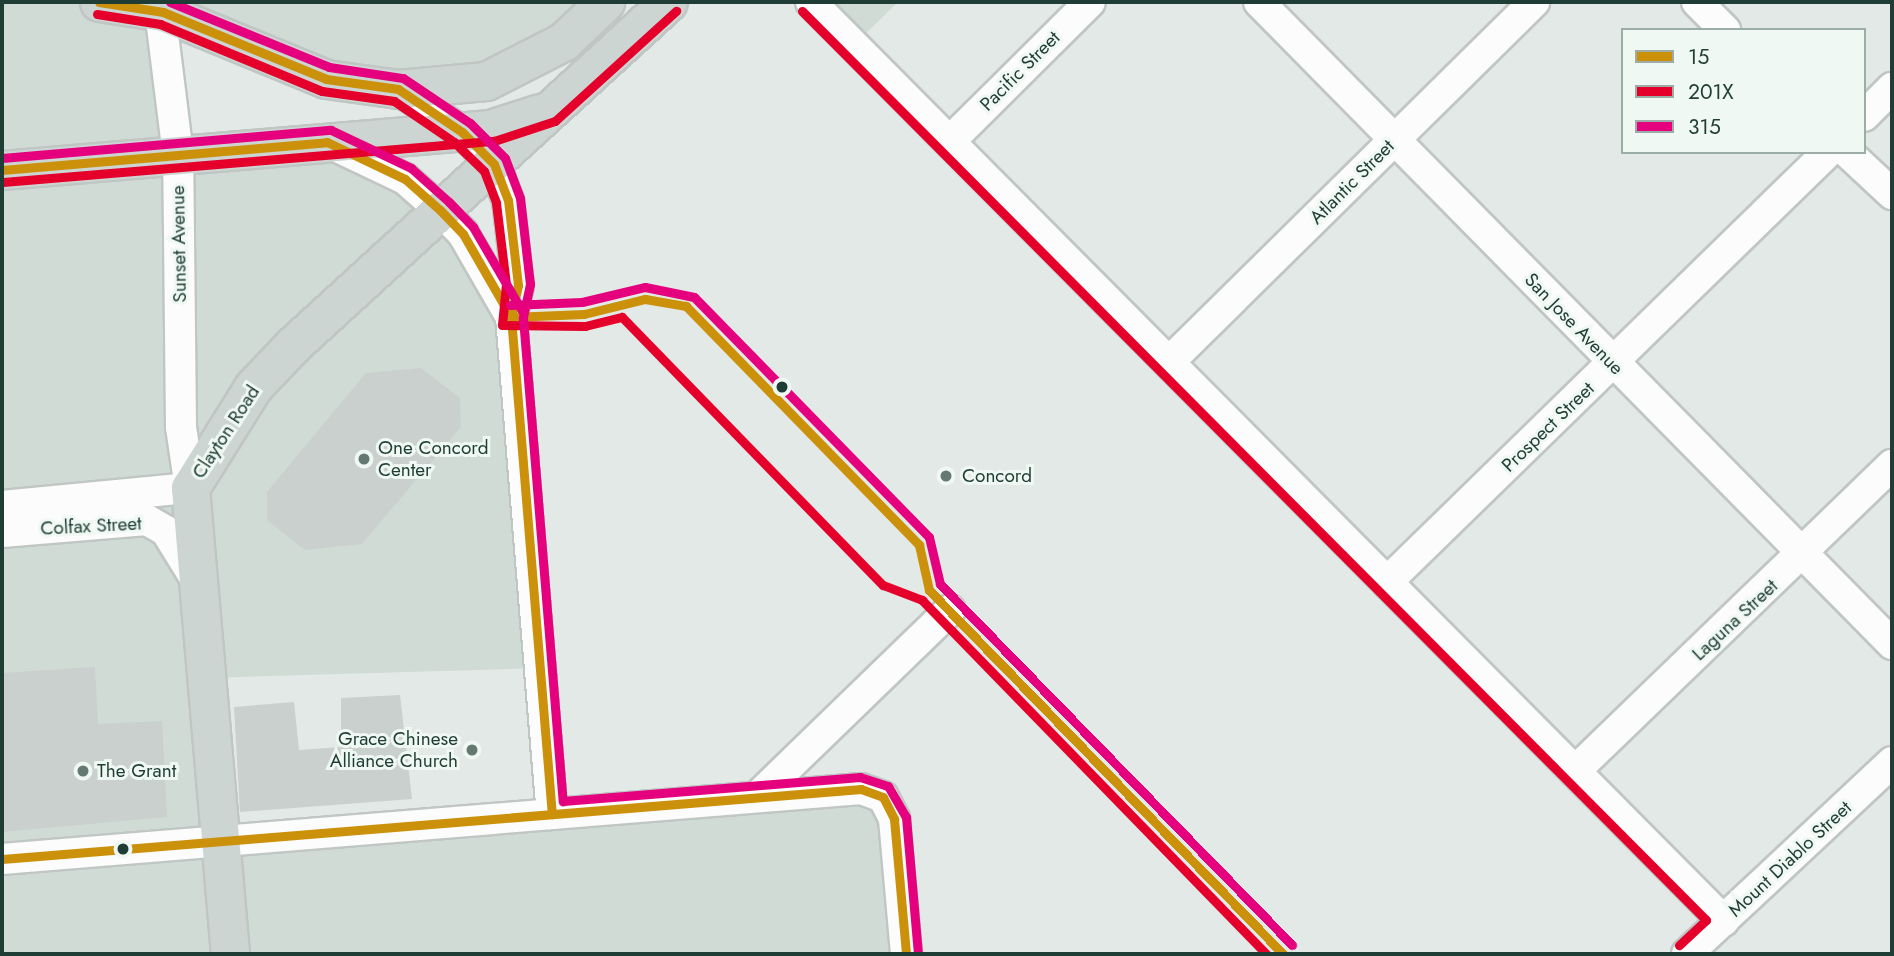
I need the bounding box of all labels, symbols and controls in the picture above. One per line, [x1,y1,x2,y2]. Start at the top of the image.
street label: Pacific Street [975,26,1065,116]
legend [1621,28,1866,154]
text: 15 [1688,42,1709,72]
text: 201X [1688,77,1734,107]
text: 315 [1688,112,1721,142]
street label: Atlantic Street [1305,135,1399,229]
street label: Sunset Avenue [167,185,191,303]
street label: San Jose Avenue [1520,268,1628,380]
street label: Prospect Street [1497,377,1599,477]
unlabelled marker [775,380,789,394]
street label: Clayton Road [187,381,265,483]
place label: One Concord Center [378,437,489,481]
marker: One Concord Center [356,451,372,467]
place label: Concord [962,465,1032,487]
marker: Concord [936,466,956,486]
street label: Colfax Street [40,512,142,540]
street label: Laguna Street [1687,575,1783,665]
place label: Grace Chinese Alliance Church [330,728,458,772]
marker: Grace Chinese Alliance Church [464,742,480,758]
place label: The Grant [97,760,176,782]
marker: The Grant [75,763,91,779]
street label: Mount Diablo Street [1724,796,1856,922]
unlabelled marker [116,842,130,856]

